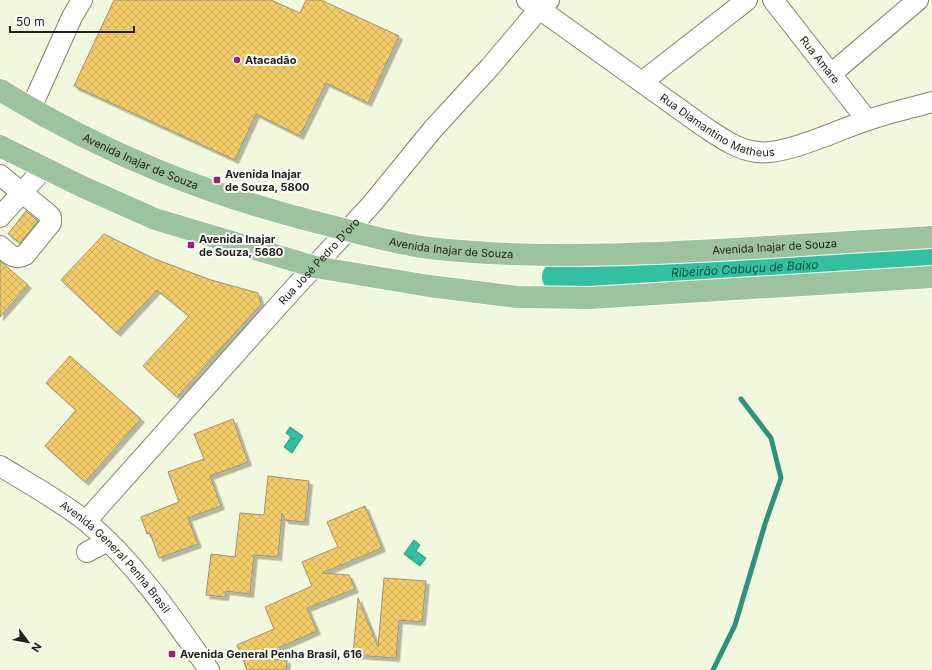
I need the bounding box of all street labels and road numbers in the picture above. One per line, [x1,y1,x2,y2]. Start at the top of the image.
street label: Rua Amare [797,33,843,86]
street label: Rua Diamantino Matheus [657,90,776,159]
street label: Avenida Inajar de Souza [80,130,200,193]
street label: Rua José Pedro D'oro [276,215,363,308]
street label: Avenida Inajar de Souza [388,234,514,261]
street label: Avenida Inajar de Souza [712,236,837,257]
street label: Avenida General Penha Brasil [57,498,173,616]

